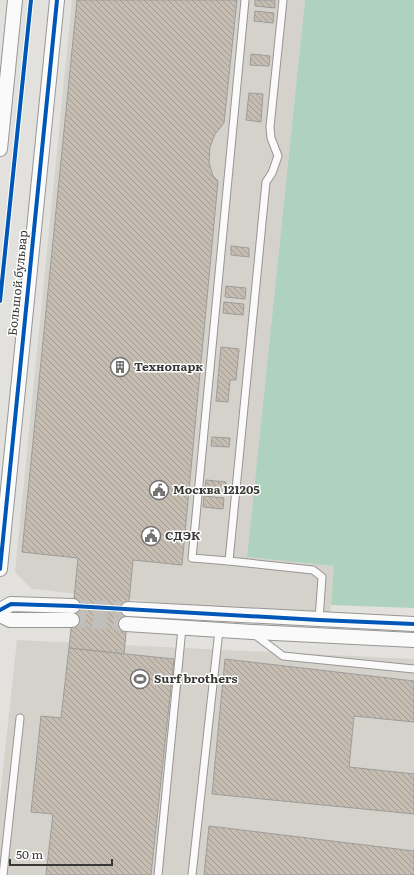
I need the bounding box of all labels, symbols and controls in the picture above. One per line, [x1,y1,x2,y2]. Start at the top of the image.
street label: Большой бульвар [3,229,32,337]
building icon: Технопарк [109,356,131,378]
place label: Технопарк [134,357,203,375]
public building icon: Москва 121205 [148,479,170,501]
place label: Москва 121205 [173,480,260,498]
public building icon: СДЭК [140,525,162,547]
place label: СДЭК [165,526,201,544]
sports icon: Surf brothers [129,668,151,690]
place label: Surf brothers [154,669,237,687]
scale bar [10,841,112,867]
text: 50 m [16,845,43,863]

